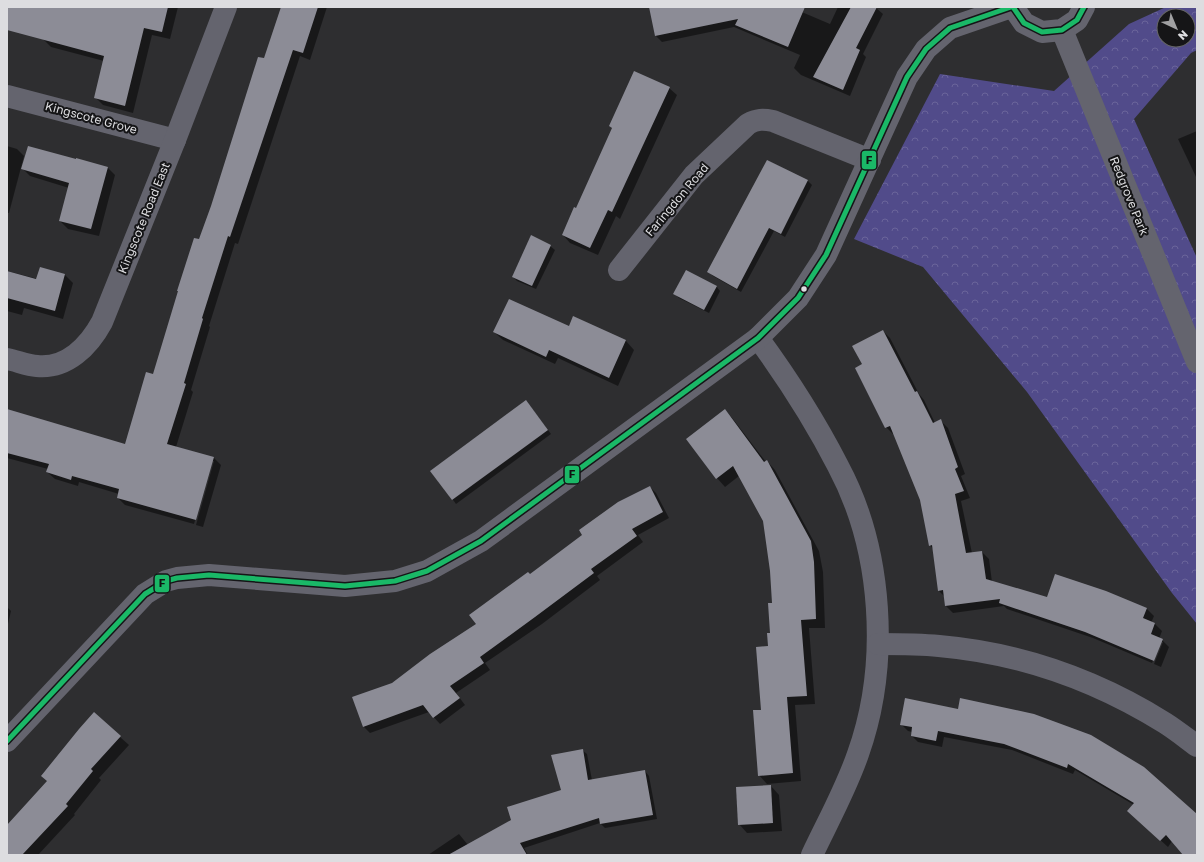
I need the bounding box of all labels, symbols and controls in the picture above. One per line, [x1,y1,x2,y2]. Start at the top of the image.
north arrow [1156,8,1196,48]
text: N [1176,28,1191,43]
street label: Kingscote Grove [44,98,139,137]
line badge: F [861,150,877,170]
text: F [866,153,873,166]
street label: Redgrove Park [1107,154,1152,238]
street label: Kingscote Road East [114,160,173,276]
street label: Faringdon Road [642,160,712,239]
unlabelled marker [799,284,809,294]
line badge: F [564,465,580,484]
text: F [569,467,576,480]
line badge: F [154,574,170,593]
text: F [159,576,166,589]

